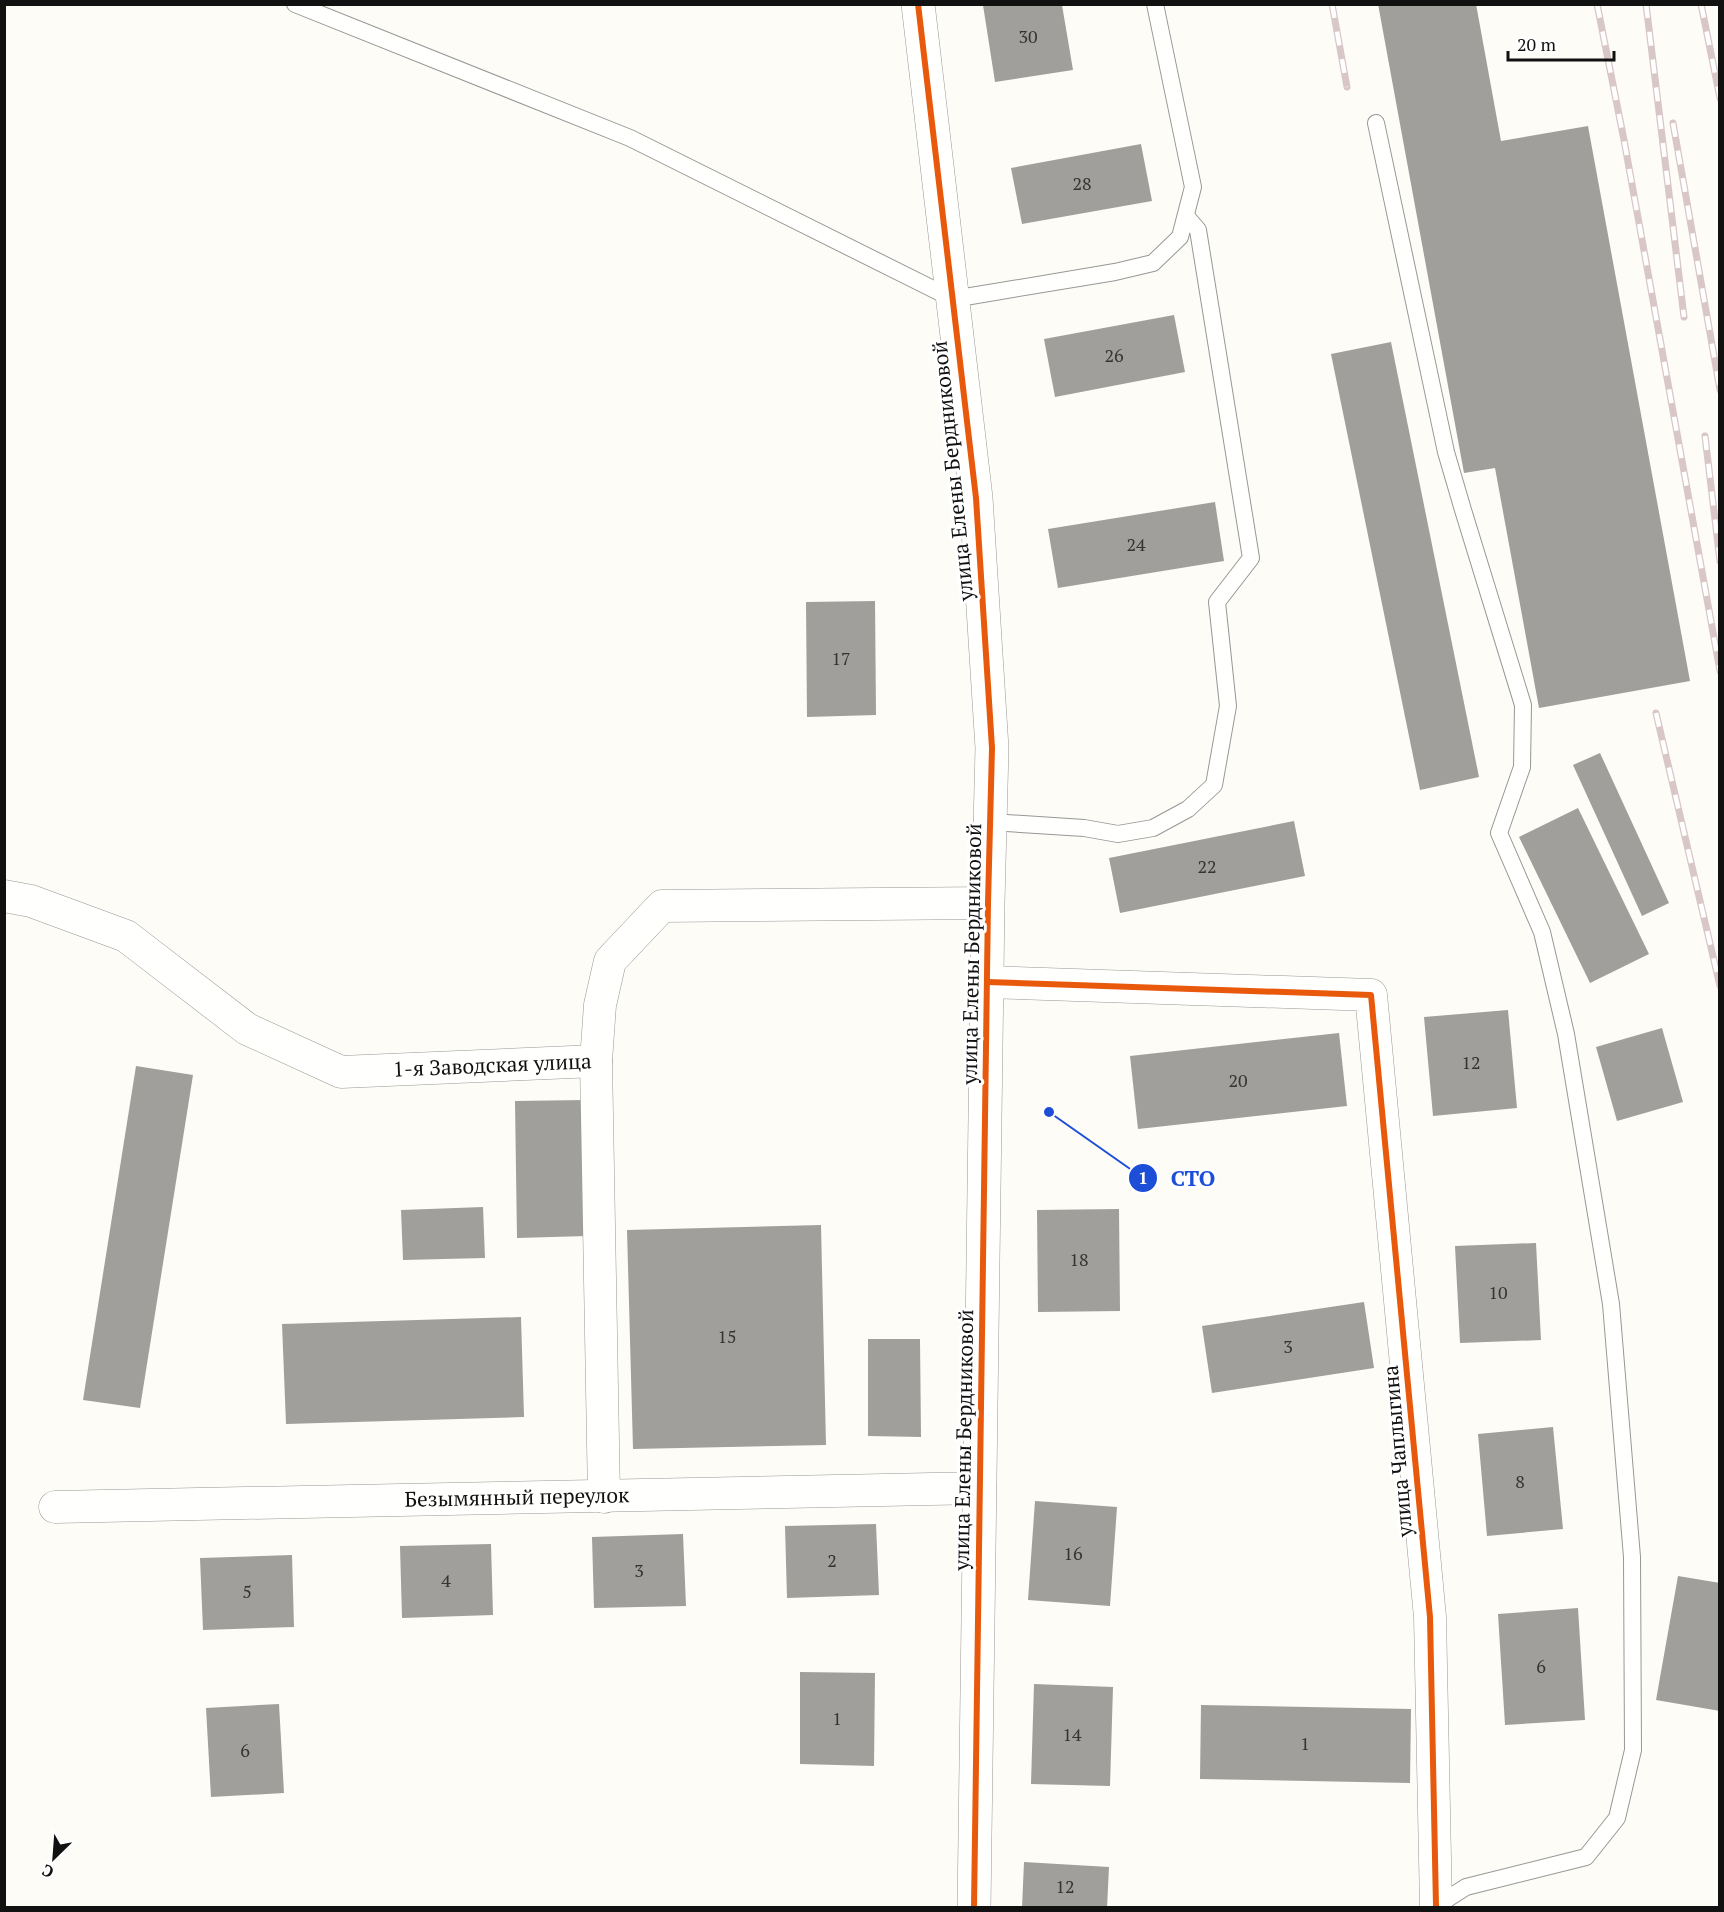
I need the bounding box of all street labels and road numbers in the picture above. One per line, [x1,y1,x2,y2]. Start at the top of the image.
street label: улица Елены Бердниковой [924,340,980,604]
street label: улица Елены Бердниковой [955,823,987,1086]
street label: 1-я Заводская улица [392,1046,592,1083]
street label: улица Елены Бердниковой [947,1309,979,1572]
street label: улица Чаплыгина [1376,1364,1419,1539]
street label: Безымянный переулок [404,1480,630,1513]

